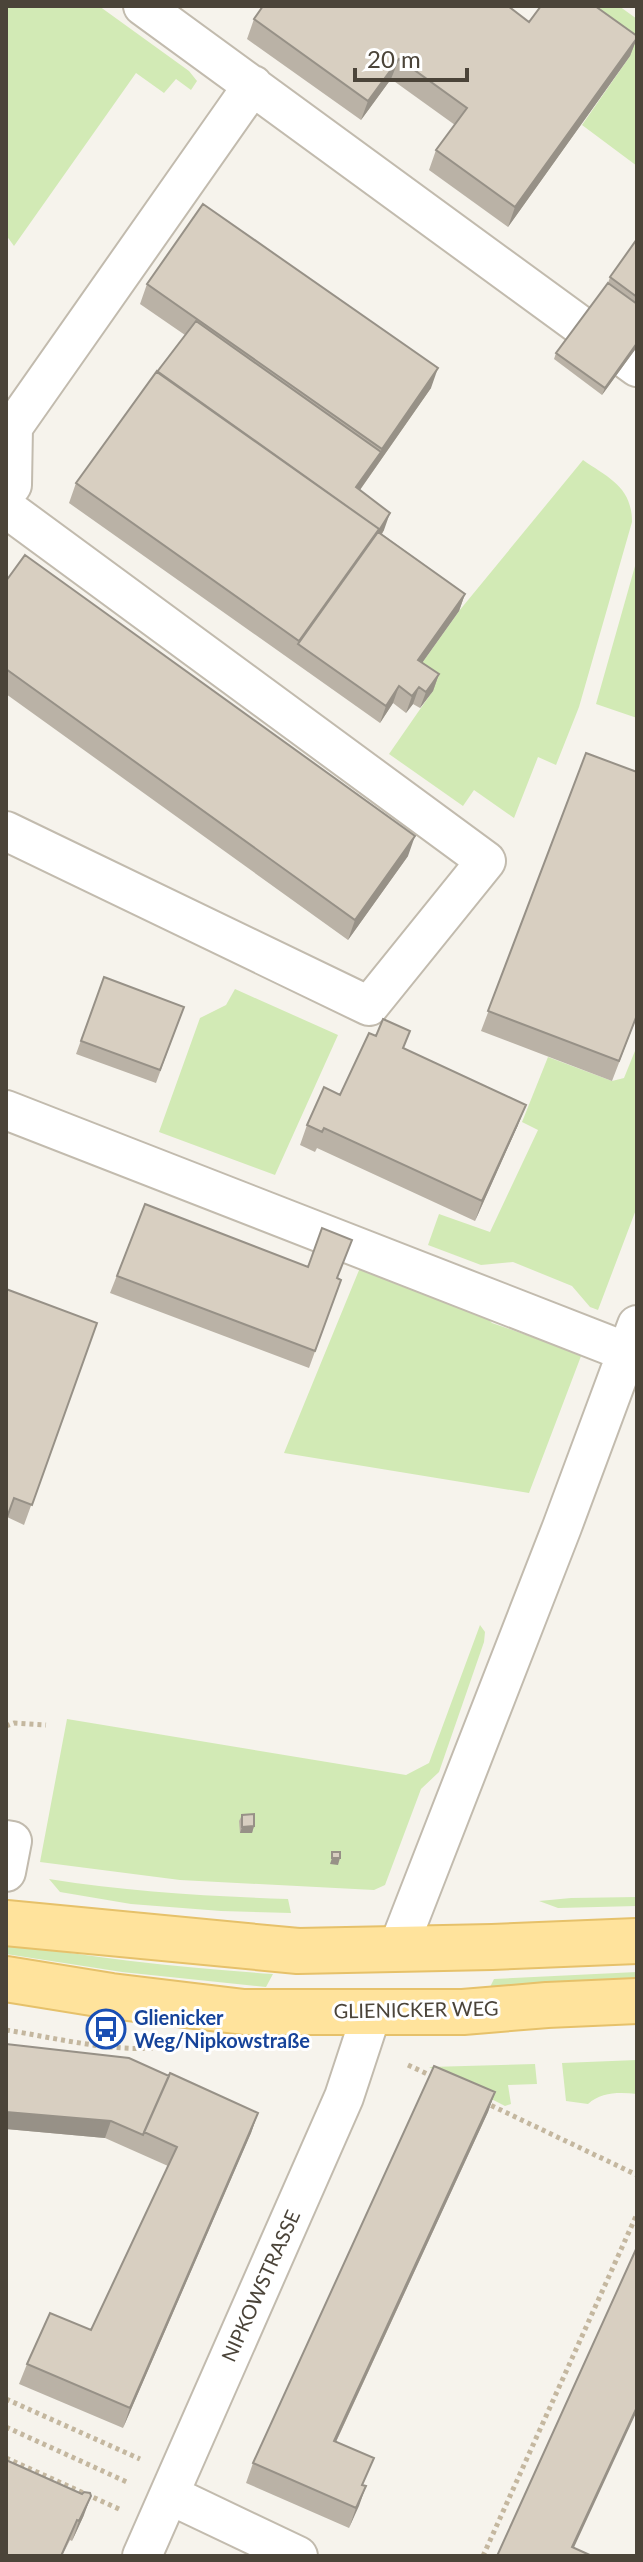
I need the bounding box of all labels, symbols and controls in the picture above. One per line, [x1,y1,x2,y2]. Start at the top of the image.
scale bar [355,32,467,82]
text: 20 m [367,44,421,73]
street label: GLIENICKER WEG [333,1996,499,2022]
place label: Glienicker Weg/Nipkowstraße [134,2005,310,2052]
bus stop icon: Glienicker Weg/Nipkowstraße [85,2008,127,2050]
street label: NIPKOWSTRASSE [216,2206,304,2365]

